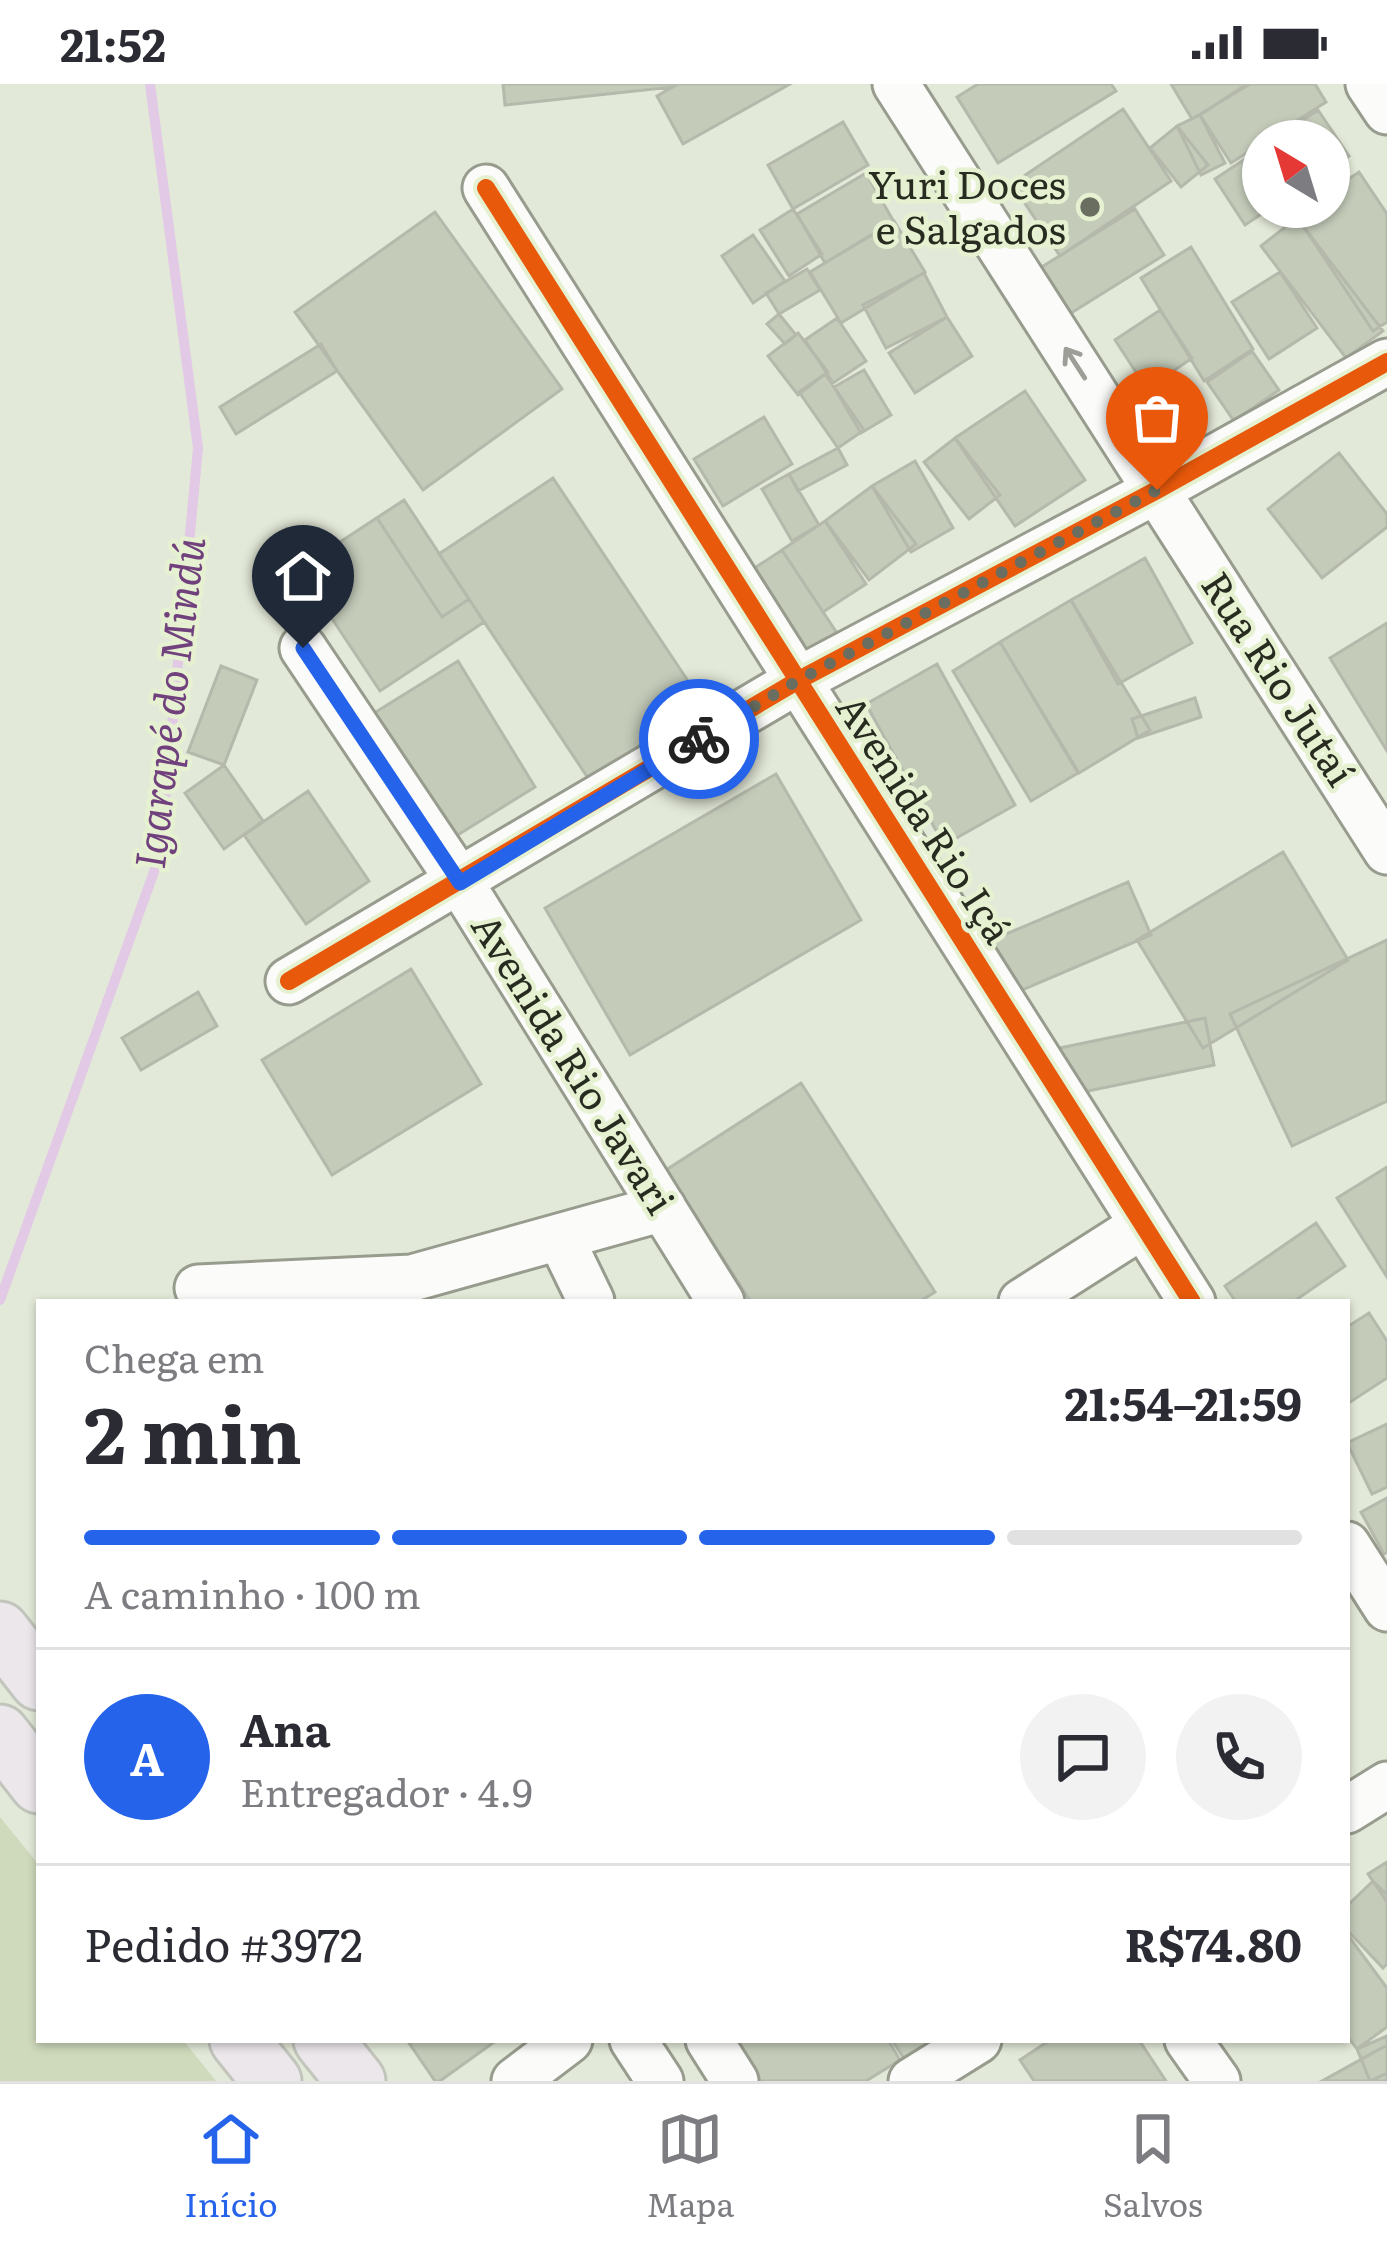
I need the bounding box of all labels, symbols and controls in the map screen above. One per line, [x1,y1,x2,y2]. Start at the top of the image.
text: 21:52 [60,9,166,76]
north arrow [1242,120,1350,228]
map controls [1242,120,1350,228]
place label: Yuri Doces e Salgados [868,153,1066,256]
marker: Yuri Doces e Salgados [1077,194,1103,220]
one-way arrow [1063,347,1088,381]
pin [1106,367,1208,490]
icon: bag [1124,385,1190,451]
pin [252,525,354,648]
water label: Igarapé do Mindú [116,533,218,872]
icon: home [270,543,336,609]
street label: Rua Rio Jutaí [1189,559,1372,796]
courier [639,679,759,799]
street label: Avenida Rio Içá [824,681,1029,953]
icon: bike [666,706,732,772]
street label: Avenida Rio Javari [460,901,691,1224]
text: Chega em [84,1327,265,1385]
text: 21:54–21:59 [1065,1368,1302,1435]
text: 2 min [84,1372,302,1488]
text: A caminho · 100 m [84,1563,421,1621]
text: Ana [240,1694,331,1761]
button: chat [1020,1694,1146,1820]
button: phone [1176,1694,1302,1820]
text: A [130,1723,164,1790]
text: Entregador · 4.9 [240,1761,533,1819]
text: Pedido #3972 [84,1909,363,1976]
text: R$74.80 [1124,1909,1302,1976]
tab: Início [184,2106,278,2227]
tab: Mapa [646,2106,734,2227]
tab: Salvos [1103,2106,1203,2227]

